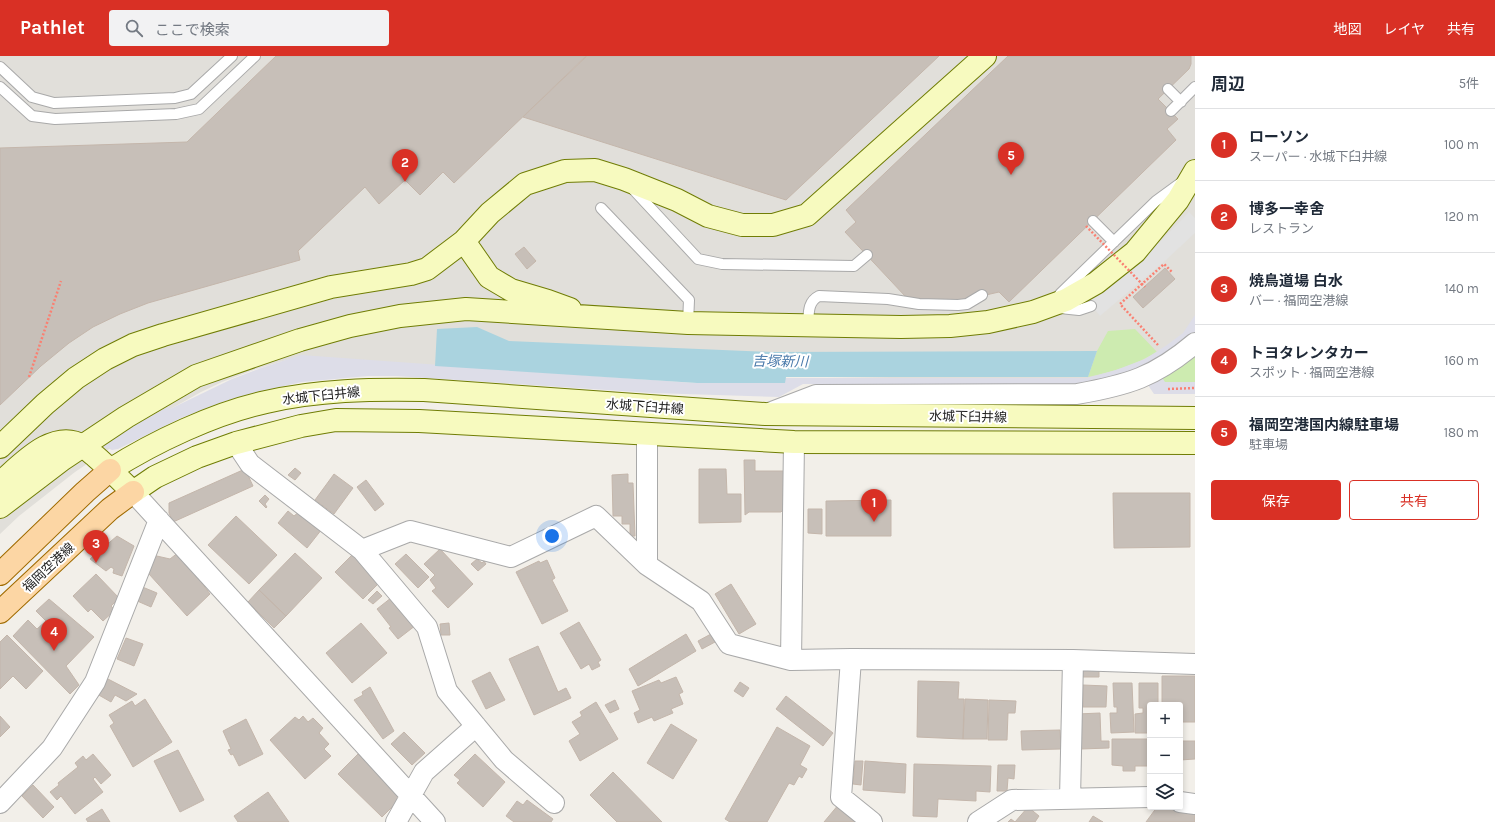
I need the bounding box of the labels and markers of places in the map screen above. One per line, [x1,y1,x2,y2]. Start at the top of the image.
pin: 5 [998,142,1024,175]
pin: 2 [392,149,418,182]
pin: 1 [861,489,887,522]
pin: 3 [83,530,109,563]
pin: 4 [41,618,67,651]

